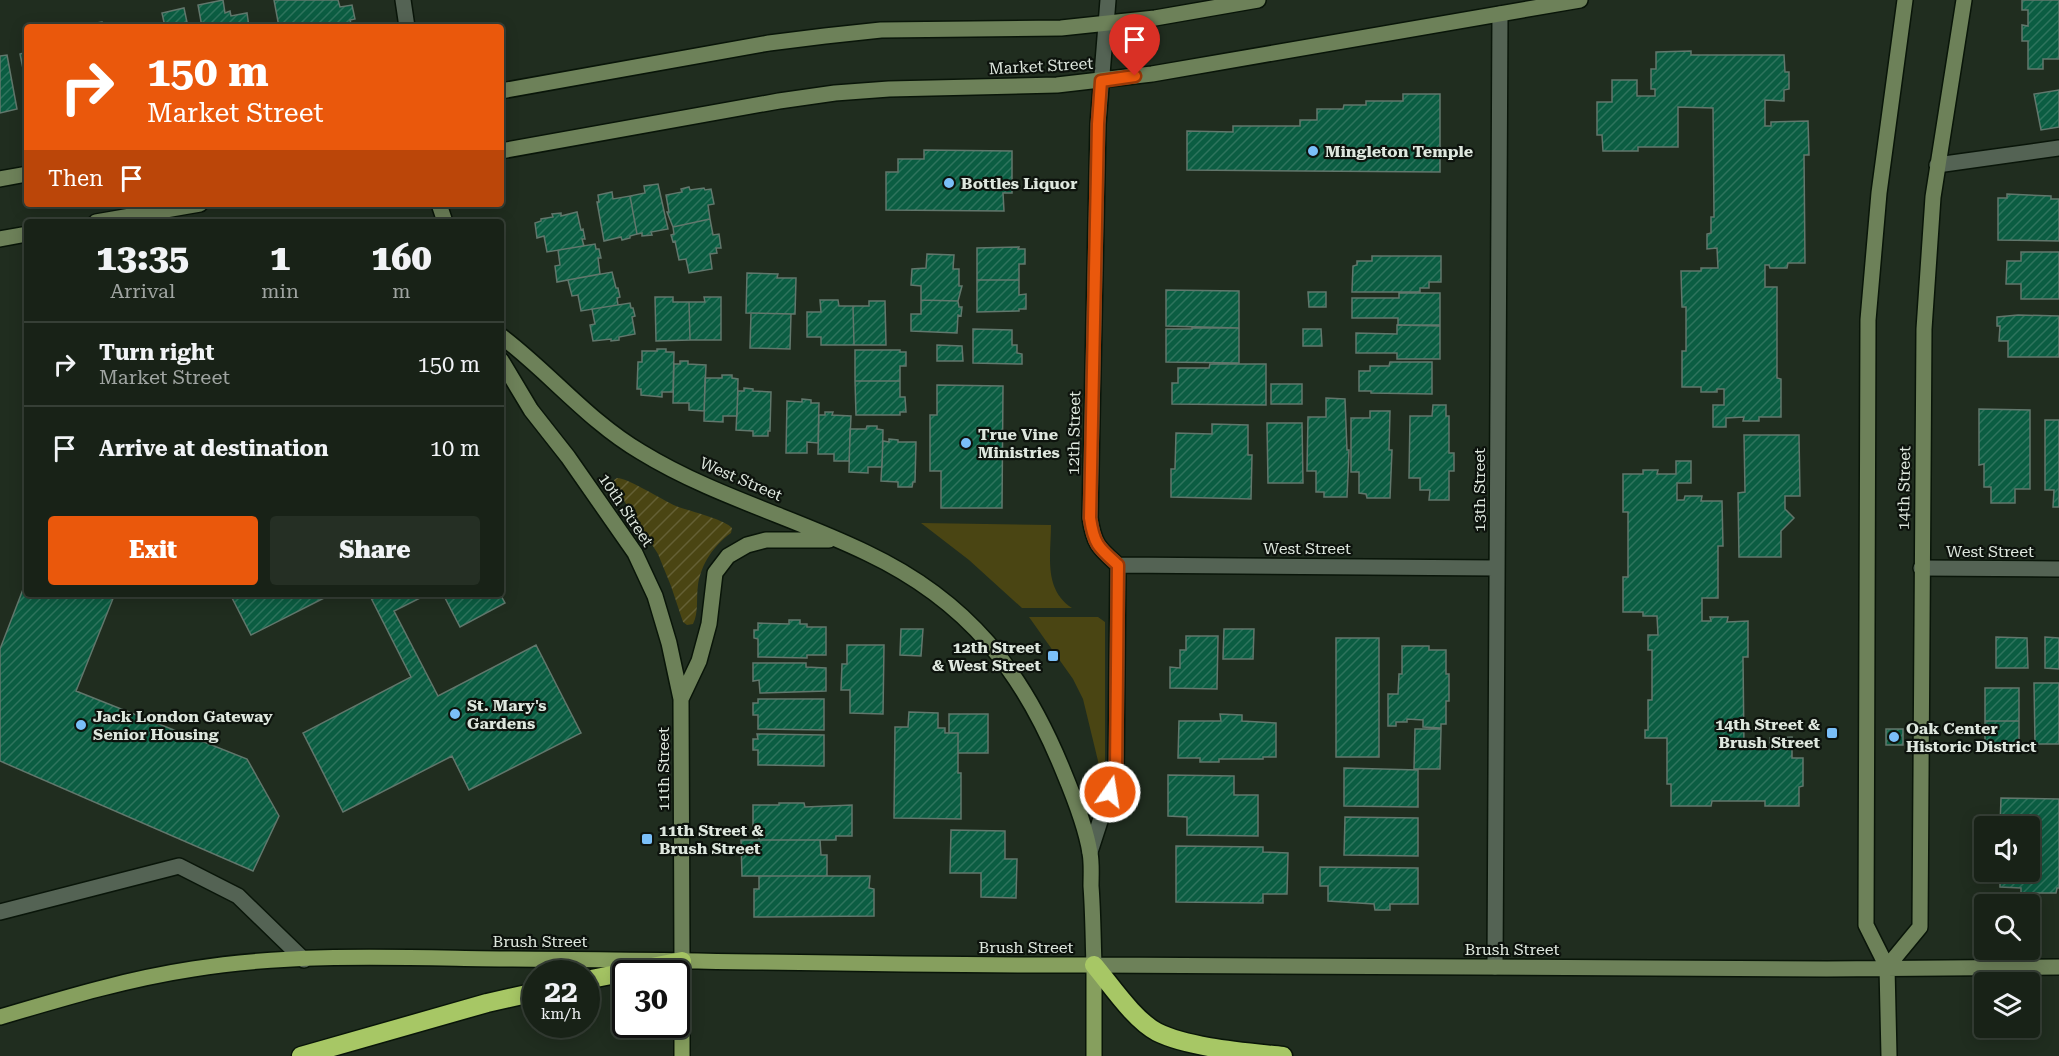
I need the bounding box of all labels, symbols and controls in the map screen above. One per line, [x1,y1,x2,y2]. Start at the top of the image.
pin [1109,14,1160,76]
icon: arrive [1118,23,1151,56]
text: 150 m [147,47,269,96]
icon: right [48,48,126,126]
street label: Market Street [988,54,1094,78]
text: Market Street [147,97,324,129]
place label: Mingleton Temple [1325,142,1473,161]
marker: Mingleton Temple [1306,144,1320,158]
icon: arrive [115,162,148,195]
text: Then [48,166,103,191]
place label: Bottles Liquor [961,174,1077,193]
marker: Bottles Liquor [942,176,956,190]
text: 13:35 [96,237,189,279]
text: 1 [270,237,290,279]
text: 160 [371,237,432,279]
text: Arrival [110,279,175,303]
text: min [261,279,299,303]
text: m [392,279,411,303]
text: Turn right [99,340,214,365]
icon: right [48,348,81,381]
text: 150 m [417,352,480,377]
text: Market Street [99,365,230,389]
street label: 12th Street [1064,391,1084,475]
place label: True Vine Ministries [978,425,1060,462]
icon: arrive [48,432,81,465]
text: Arrive at destination [99,436,328,461]
text: 10 m [430,436,480,461]
marker: True Vine Ministries [959,436,973,450]
street label: 14th Street [1894,446,1914,530]
street label: 13th Street [1470,448,1489,532]
street label: West Street [697,453,785,505]
street label: 10th Street [595,470,657,550]
button: Exit [48,516,258,585]
button: Share [270,516,480,585]
street label: West Street [1263,539,1351,558]
street label: West Street [1946,542,2034,561]
place label: 12th Street & West Street [932,638,1041,675]
marker: 12th Street & West Street [1046,649,1060,663]
place label: St. Mary's Gardens [467,696,547,733]
place label: Jack London Gateway Senior Housing [93,707,273,744]
marker: St. Mary's Gardens [448,707,462,721]
place label: 14th Street & Brush Street [1715,715,1820,752]
marker: Jack London Gateway Senior Housing [74,718,88,732]
place label: Oak Center Historic District [1906,719,2037,756]
marker: 14th Street & Brush Street [1825,726,1839,740]
street label: 11th Street [654,727,673,811]
marker: Oak Center Historic District [1887,730,1901,744]
position arrow [1078,760,1142,824]
map controls [1974,816,2040,1038]
button: sound [1974,816,2040,882]
place label: 11th Street & Brush Street [659,821,764,858]
marker: 11th Street & Brush Street [640,832,654,846]
button: search [1974,894,2040,960]
street label: Brush Street [492,932,588,951]
street label: Brush Street [978,938,1074,957]
street label: Brush Street [1464,940,1560,959]
speed limit sign: 30 [612,960,690,1038]
button: layers [1974,972,2040,1038]
text: 22 [544,974,578,1009]
text: km/h [541,1005,581,1023]

